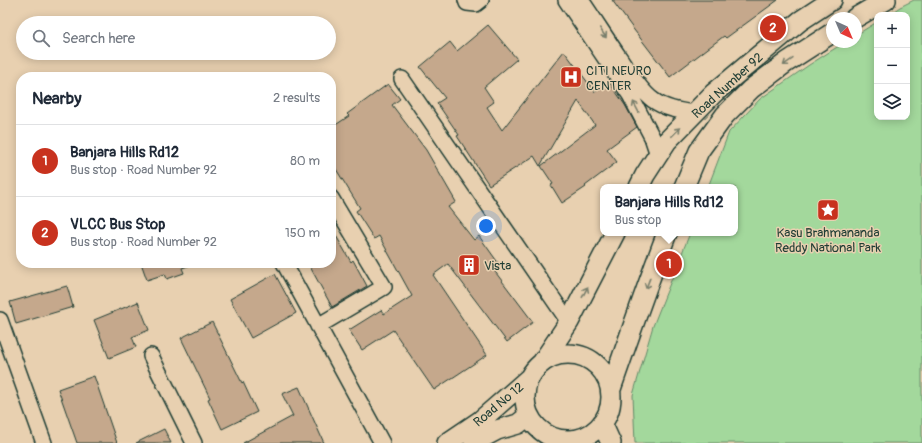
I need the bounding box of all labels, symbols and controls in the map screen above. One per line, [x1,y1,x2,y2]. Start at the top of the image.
north arrow [826,12,862,48]
map controls [874,12,910,120]
button: + [874,12,910,48]
pin: 2 [760,13,786,43]
search box [16,16,336,60]
icon: search [30,27,52,49]
one-way arrow [599,27,607,38]
text: Search here [62,29,135,48]
button: − [874,48,910,84]
street label: Road Number 92 [689,50,767,122]
one-way arrow [782,58,793,66]
place label: CITI NEURO CENTER [586,63,651,94]
hospital icon: CITI NEURO CENTER [558,64,584,90]
button: layers [874,84,910,120]
text: Nearby [32,88,81,109]
text: 2 results [273,90,320,106]
one-way arrow [632,101,640,113]
one-way arrow [671,127,681,137]
text: Banjara Hills Rd12 [70,143,179,162]
text: 1 [42,153,48,169]
text: 80 m [290,153,320,169]
text: Bus stop · Road Number 92 [70,162,217,178]
popup [600,184,738,236]
text: Banjara Hills Rd12 [614,193,724,212]
place icon: Kasu Brahmananda Reddy National Park [815,197,841,223]
text: Bus stop [614,212,661,228]
text: VLCC Bus Stop [70,215,165,234]
your location [476,216,496,236]
text: 2 [41,225,49,241]
text: 150 m [285,225,320,241]
place label: Kasu Brahmananda Reddy National Park [775,225,882,256]
text: Bus stop · Road Number 92 [70,234,217,250]
pin: 1 [656,249,682,279]
building icon: Vista [456,252,482,278]
place label: Vista [484,258,511,274]
one-way arrow [644,276,652,288]
one-way arrow [581,286,589,298]
street label: Road No 12 [470,379,527,430]

